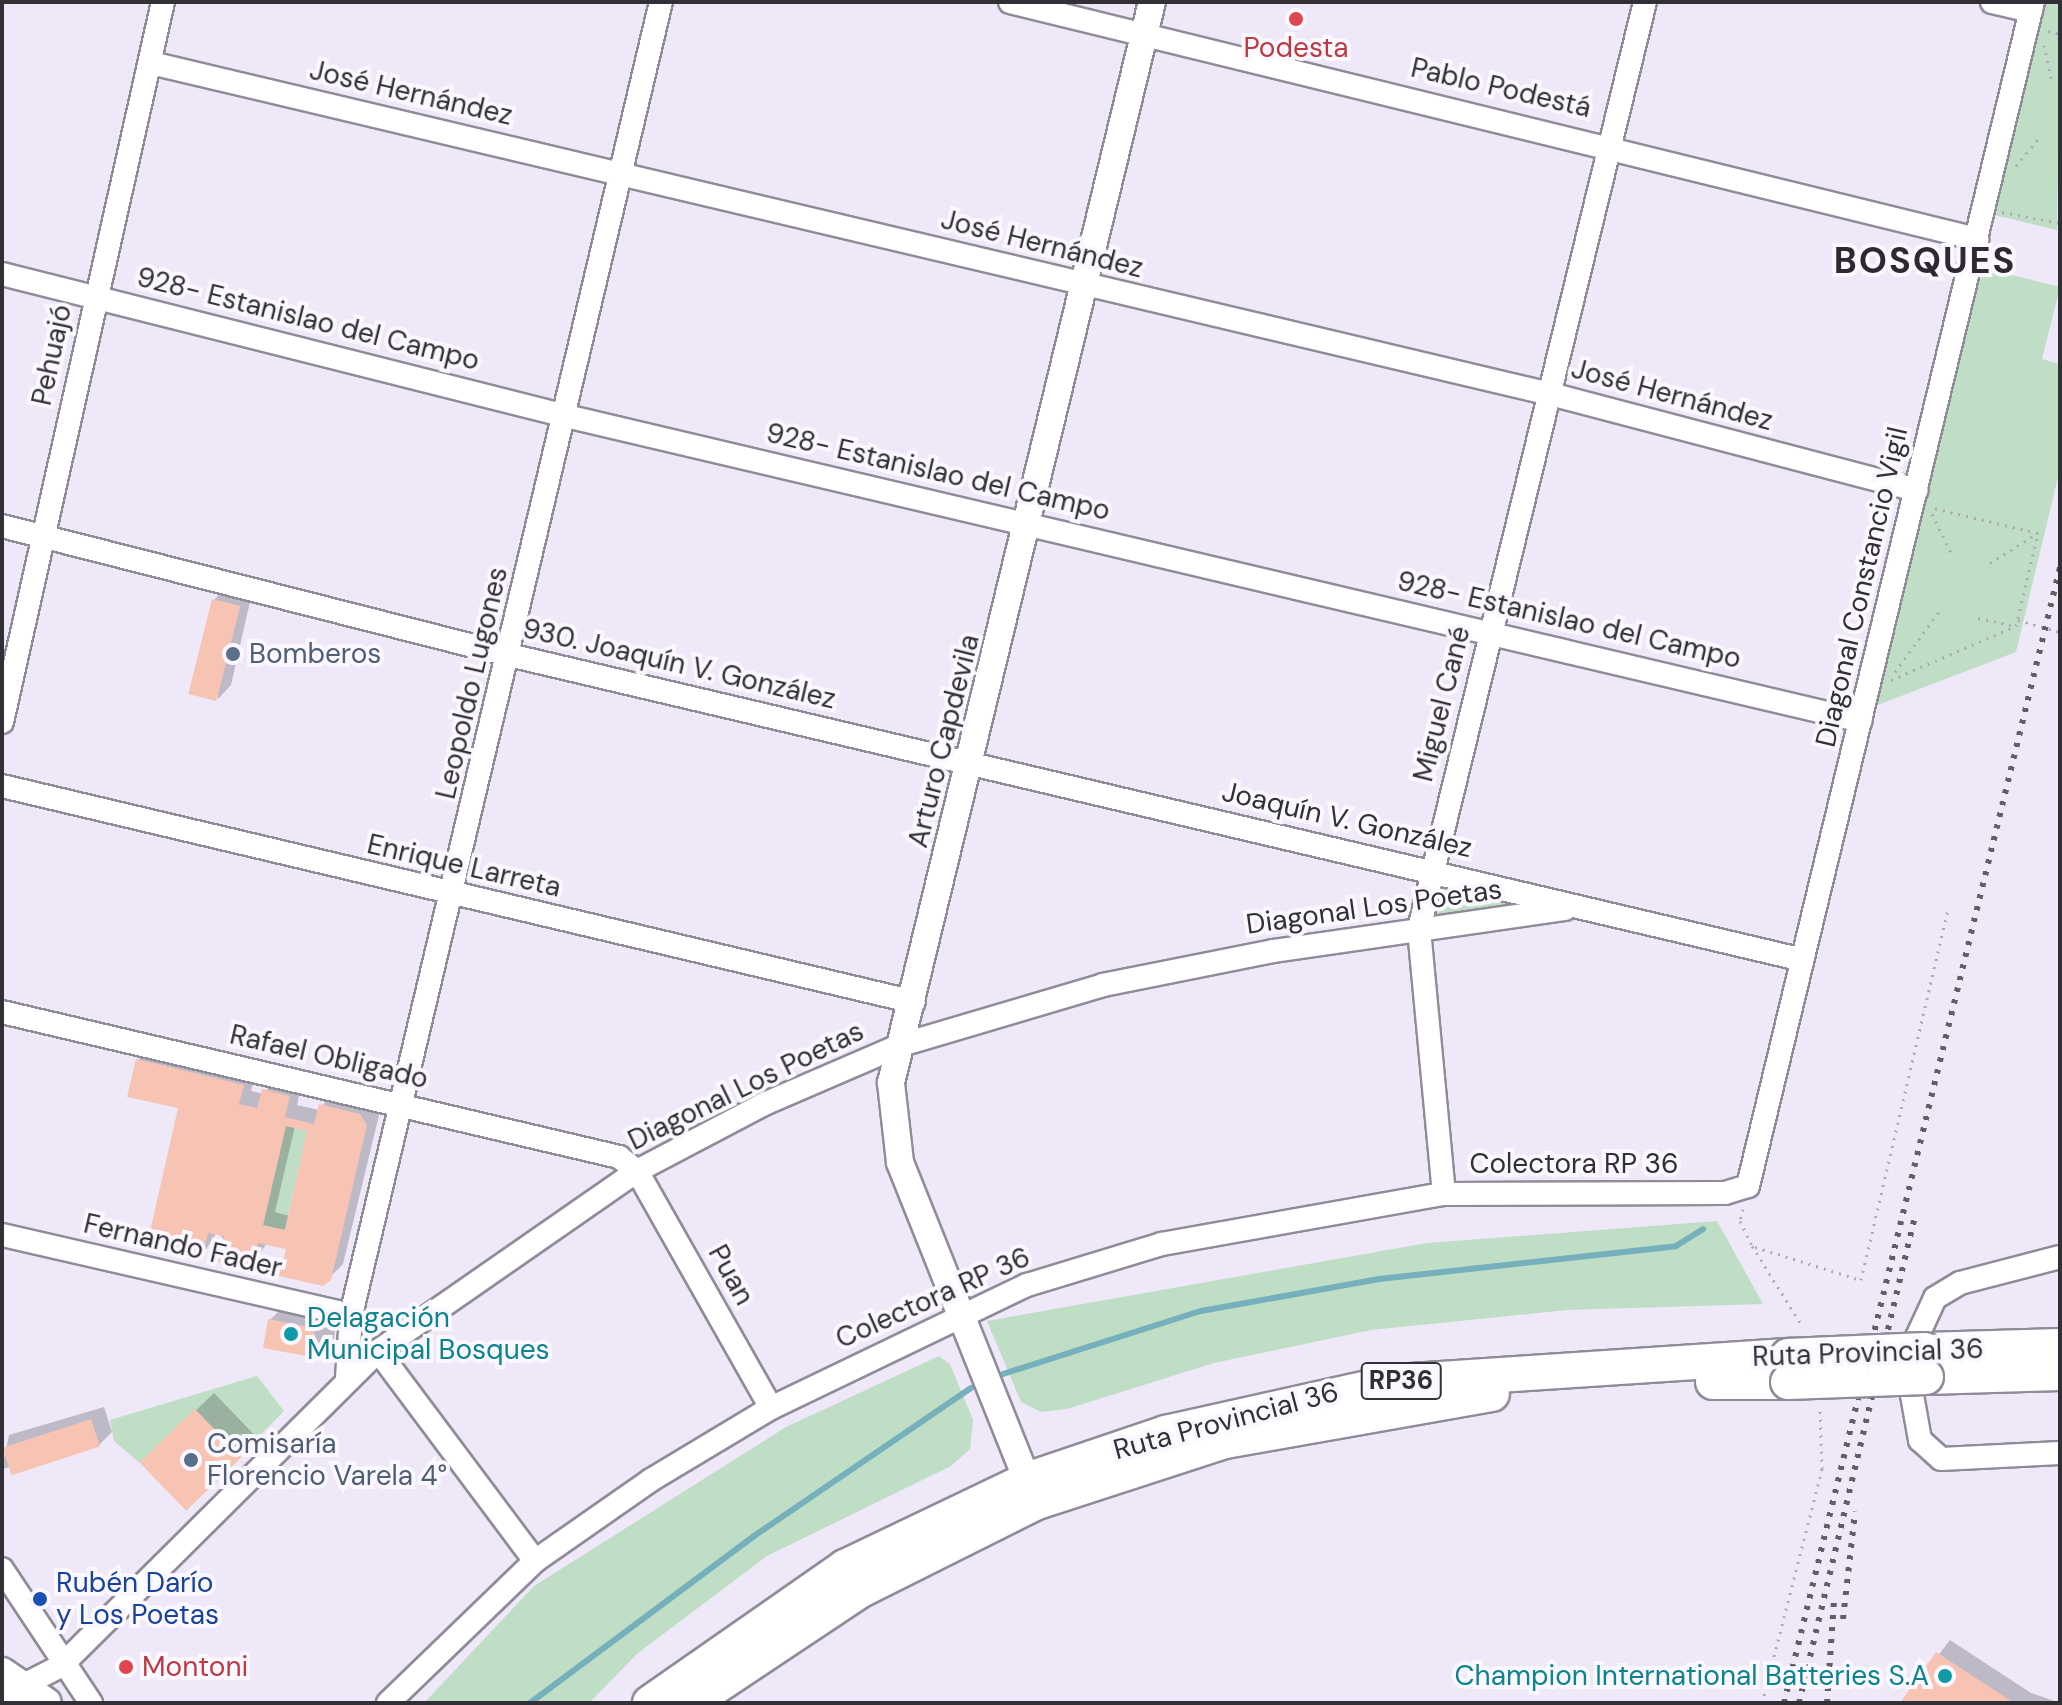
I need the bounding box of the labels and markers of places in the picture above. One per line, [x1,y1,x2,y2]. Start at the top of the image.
marker: Podesta [1287,10,1305,28]
place label: Podesta [1243,31,1349,65]
place label: Bomberos [249,637,381,671]
marker: Bomberos [224,645,242,663]
place label: Delagación Municipal Bosques [307,1301,550,1367]
marker: Delagación Municipal Bosques [282,1325,300,1343]
place label: Comisaría Florencio Varela 4° [207,1427,447,1493]
marker: Comisaría Florencio Varela 4° [182,1451,200,1469]
place label: Rubén Darío y Los Poetas [56,1566,219,1632]
marker: Rubén Darío y Los Poetas [31,1590,49,1608]
place label: Montoni [142,1650,248,1684]
marker: Montoni [117,1658,135,1676]
place label: Champion International Batteries S.A [1455,1659,1929,1693]
marker: Champion International Batteries S.A [1936,1667,1954,1685]

